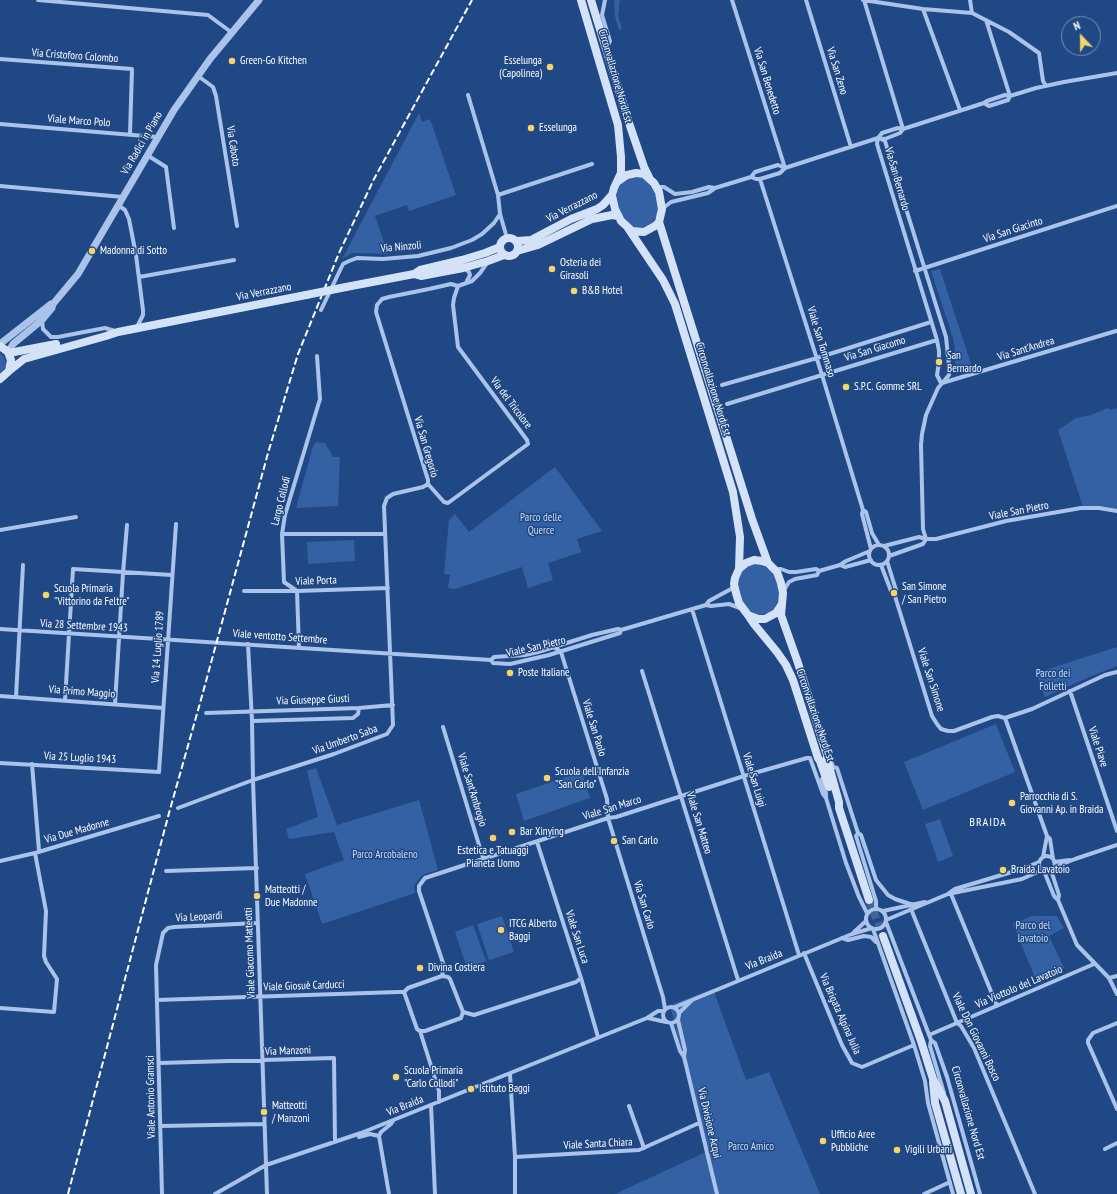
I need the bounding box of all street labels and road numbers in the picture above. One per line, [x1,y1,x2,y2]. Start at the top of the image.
street label: Circonvallazione Nord Est [595,28,635,124]
street label: Via Cristoforo Colombo [31,46,119,66]
street label: Via San Benedetto [751,46,783,116]
street label: Via San Zeno [824,46,850,96]
street label: Via Radici in Piano [119,109,165,177]
street label: Viale Marco Polo [47,112,111,130]
street label: Via Caboto [223,125,243,167]
street label: Via San Bernardo [882,146,912,212]
street label: Via Verrazzano [544,188,600,226]
street label: Via San Giacinto [982,214,1044,246]
street label: Via Ninzoli [380,239,422,255]
street label: Via Verrazzano [235,280,293,304]
street label: Viale San Tommaso [804,305,838,379]
street label: Via San Giacomo [843,333,907,365]
street label: Via Sant'Andrea [996,334,1056,364]
street label: Circonvallazione Nord Est [693,341,733,437]
street label: Via del Tricolore [487,375,535,431]
street label: Via San Gregorio [411,415,441,479]
street label: Largo Collodi [269,475,293,527]
street label: Viale San Pietro [988,499,1050,523]
street label: Viale Porta [295,574,337,588]
street label: Via 14 Luglio 1789 [149,611,167,683]
street label: Via 28 Settembre 1943 [40,617,128,635]
street label: Viale ventotto Settembre [232,627,328,647]
street label: Viale San Pietro [505,634,567,660]
street label: Viale San Simone [915,647,947,713]
street label: Circonvallazione Nord Est [793,667,837,763]
street label: Via Primo Maggio [48,683,116,701]
street label: Via Giuseppe Giusti [276,692,350,708]
street label: Viale San Paolo [579,698,609,758]
street label: Via Umberto Saba [311,722,379,758]
street label: Viale Piave [1085,725,1111,769]
street label: Via 25 Luglio 1943 [44,750,116,766]
street label: Viale San Luigi [739,751,769,809]
street label: Viale Sant'Ambrogio [455,752,489,828]
street label: Viale San Matteo [683,790,715,856]
street label: Viale San Marco [581,793,643,823]
street label: Via Due Madonne [43,815,111,847]
street label: Via San Carlo [630,879,658,931]
street label: Viale Giacomo Matteotti [242,907,258,999]
street label: Via Leopardi [175,909,223,925]
street label: Viale San Luca [562,909,592,965]
street label: Via Braida [744,947,784,973]
street label: Via Viottolo del Lavatoio [973,963,1065,1011]
street label: Via Brigata Alpina Julia [816,972,864,1056]
street label: Viale Giosuè Carducci [263,978,345,994]
street label: Viale Don Giovanni Bosco [949,991,1003,1083]
street label: Via Manzoni [265,1044,311,1058]
street label: Viale Antonio Gramsci [144,1055,158,1139]
street label: Circonvallazione Nord Est [948,1065,988,1161]
street label: Via Divisione Acqui [694,1086,724,1160]
street label: Via Braida [385,1093,425,1119]
street label: Viale Santa Chiara [563,1136,633,1152]

